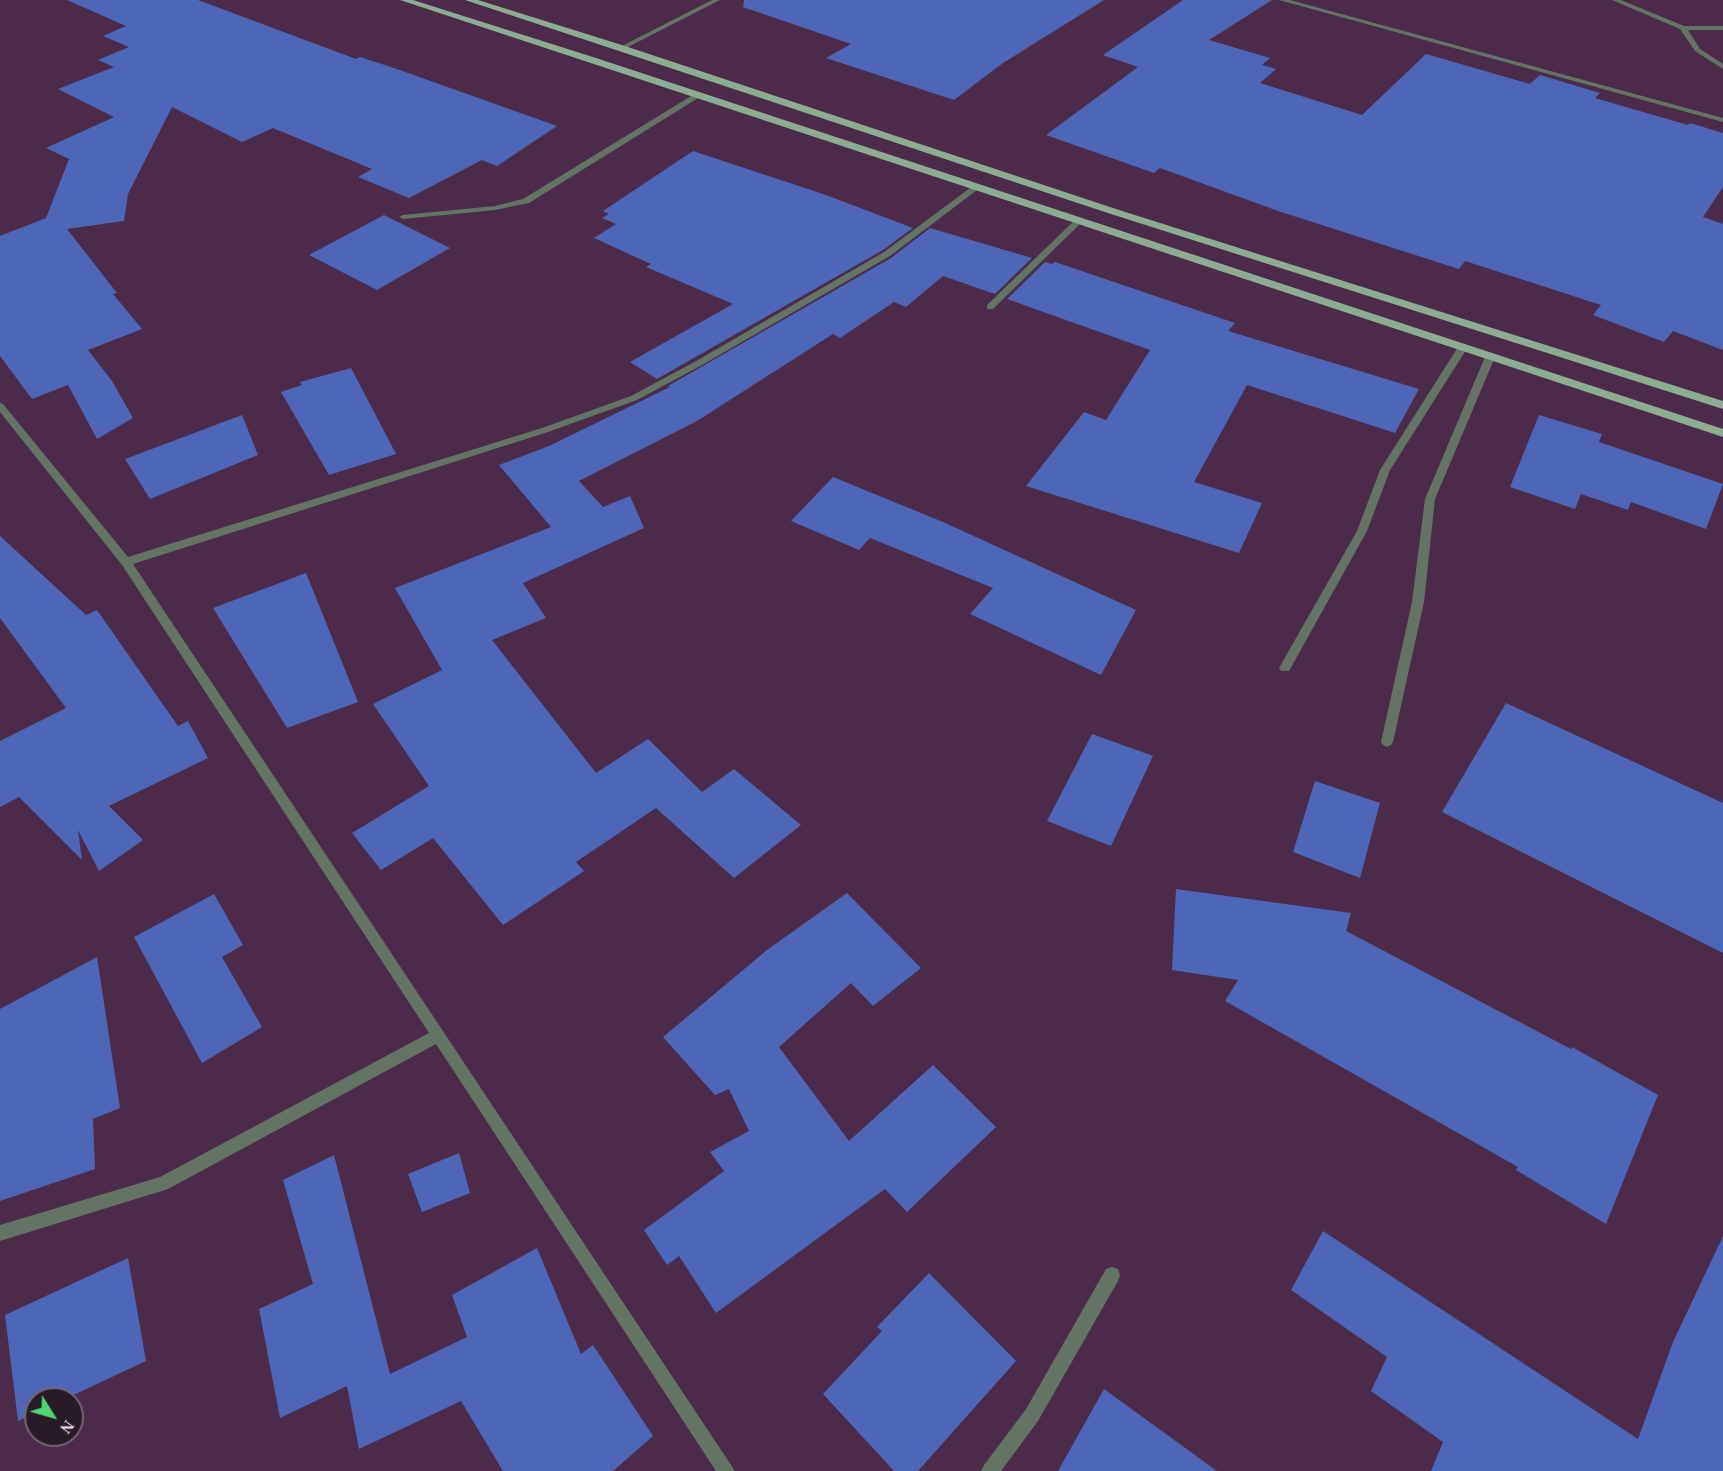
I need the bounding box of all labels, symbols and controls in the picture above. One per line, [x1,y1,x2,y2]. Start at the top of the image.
north arrow [24,1387,84,1447]
text: N [57,1417,77,1437]

